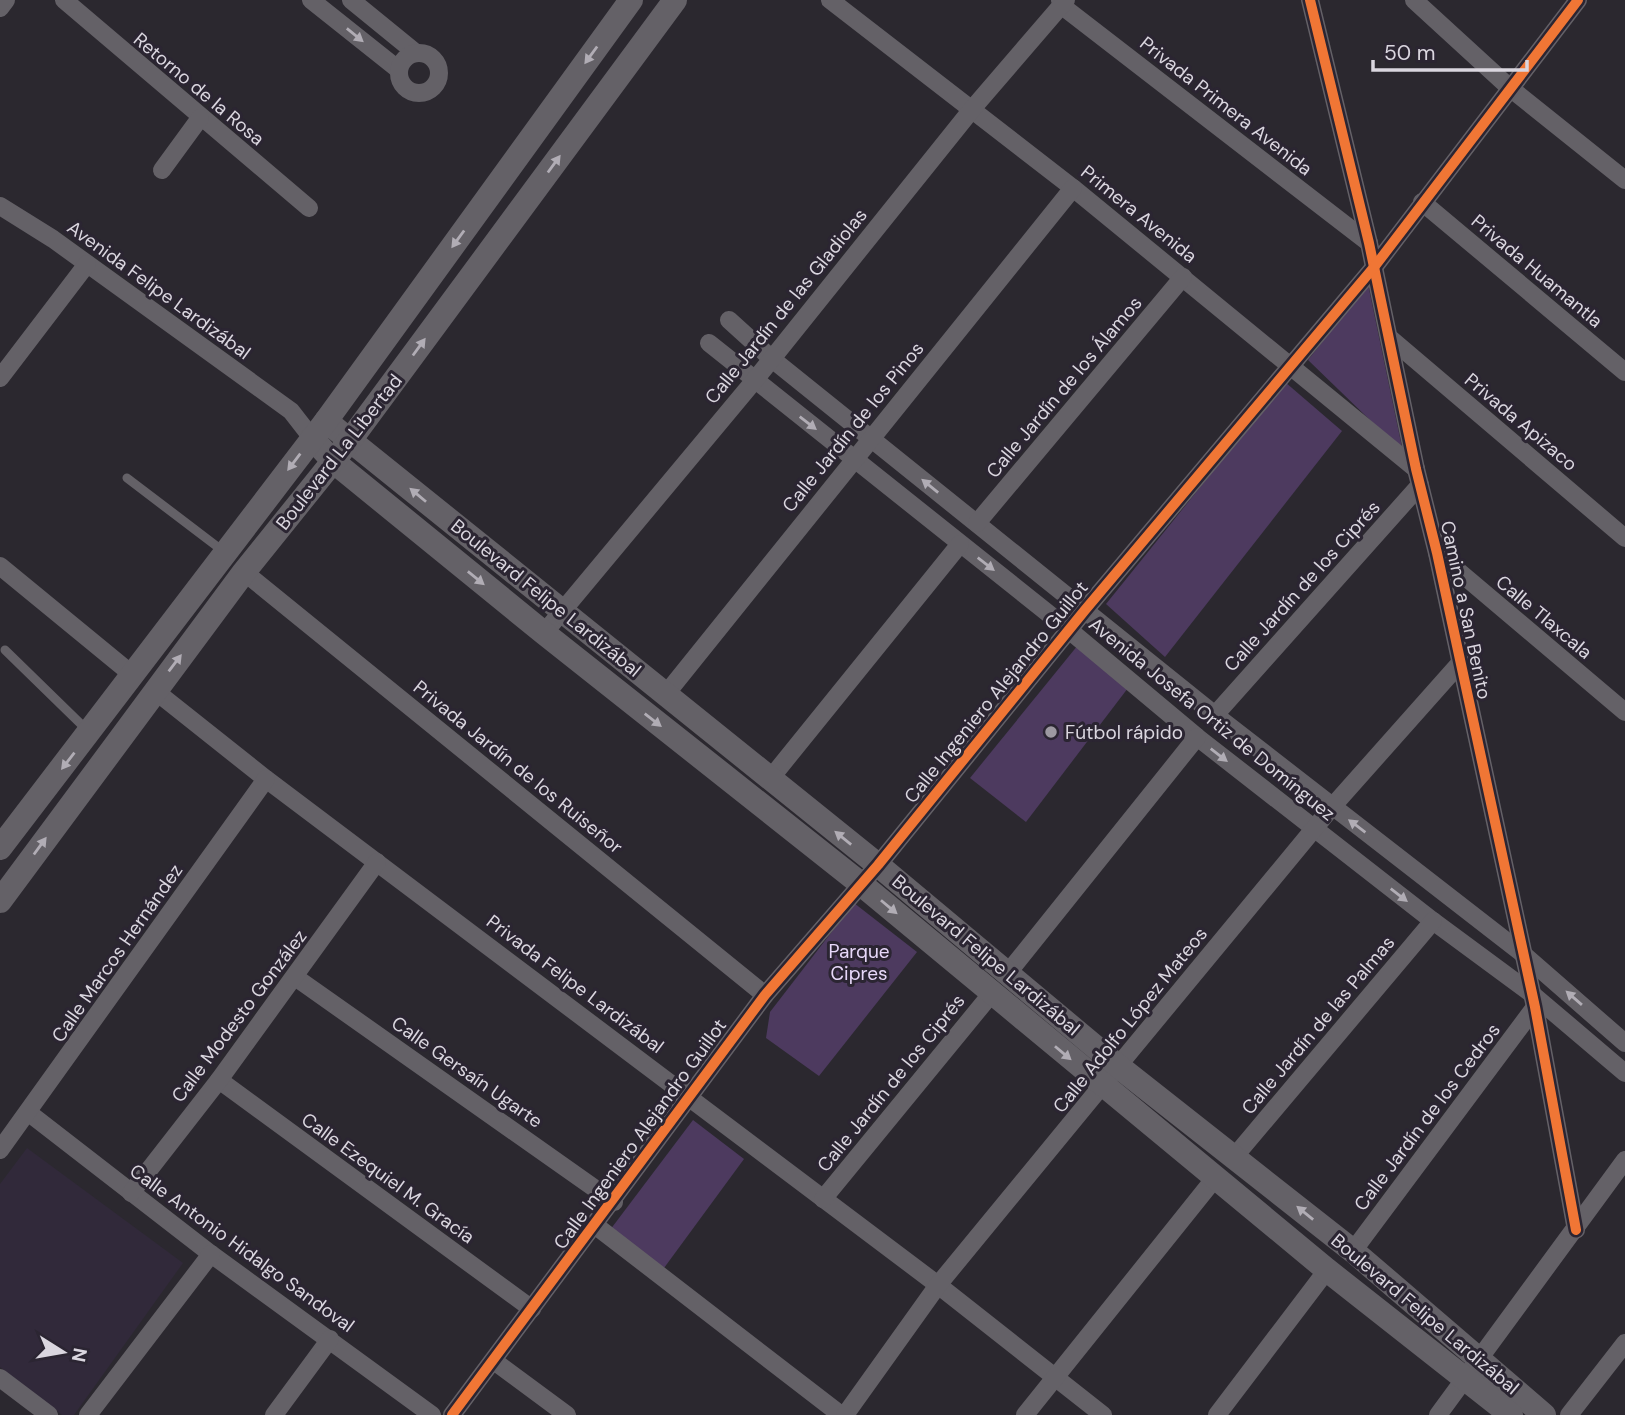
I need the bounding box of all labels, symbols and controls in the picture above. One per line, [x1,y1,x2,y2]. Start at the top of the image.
street label: Retorno de la Rosa [128,27,270,151]
one-way arrow [345,28,363,43]
scale bar [1373,28,1527,72]
street label: Privada Primera Avenida [1135,31,1317,181]
text: 50 m [1384,39,1435,67]
one-way arrow [585,46,599,64]
one-way arrow [547,155,561,173]
street label: Primera Avenida [1076,159,1202,269]
street label: Calle Jardín de las Gladiolas [699,203,873,409]
street label: Privada Huamantla [1466,209,1608,333]
street label: Avenida Felipe Lardizábal [62,215,256,365]
one-way arrow [451,230,465,249]
street label: Calle Jardín de los Álamos [981,291,1147,483]
street label: Calle Jardín de los Pinos [777,337,929,517]
one-way arrow [412,338,426,356]
street label: Privada Apizaco [1459,367,1583,477]
street label: Boulevard La Libertad [270,369,408,535]
one-way arrow [799,415,817,430]
one-way arrow [287,453,301,471]
one-way arrow [922,478,940,493]
one-way arrow [410,487,428,502]
street label: Calle Jardín de los Ciprés [1218,495,1386,677]
street label: Boulevard Felipe Lardizábal [446,513,646,683]
street label: Camino a San Benito [1435,519,1497,701]
one-way arrow [977,557,995,572]
street label: Calle Tlaxcala [1491,569,1597,665]
one-way arrow [466,570,484,585]
street label: Calle Ingeniero Alejandro Guillot [899,576,1093,808]
street label: Avenida Josefa Ortiz de Domínguez [1084,612,1340,826]
one-way arrow [168,654,183,672]
street label: Privada Jardín de los Ruiseñor [408,675,628,859]
one-way arrow [644,712,662,726]
place label: Fútbol rápido [1065,720,1183,745]
marker: Fútbol rápido [1043,724,1059,740]
one-way arrow [1210,747,1228,762]
one-way arrow [62,752,76,770]
one-way arrow [1349,818,1367,833]
one-way arrow [835,830,853,845]
one-way arrow [33,837,47,855]
street label: Calle Marcos Hernández [46,859,188,1047]
street label: Boulevard Felipe Lardizábal [887,869,1085,1041]
one-way arrow [1389,887,1407,902]
one-way arrow [880,899,897,914]
street label: Privada Felipe Lardizábal [481,909,669,1059]
street label: Calle Adolfo López Mateos [1047,922,1213,1118]
street label: Calle Modesto González [166,925,312,1107]
street label: Calle Jardín de las Palmas [1236,930,1400,1120]
park label: Parque Cipres [828,939,890,986]
street label: Calle Jardín de los Ciprés [811,989,971,1177]
one-way arrow [1565,991,1582,1006]
street label: Calle Gersaín Ugarte [387,1010,547,1134]
street label: Calle Ingeniero Alejandro Guillot [548,1014,732,1254]
street label: Calle Jardín de los Cedros [1348,1018,1506,1216]
one-way arrow [1055,1045,1072,1060]
street label: Calle Ezequiel M. Gracía [297,1107,479,1249]
street label: Calle Antonio Hidalgo Sandoval [125,1158,359,1338]
one-way arrow [1296,1206,1314,1220]
street label: Boulevard Felipe Lardizábal [1326,1228,1524,1400]
north arrow [28,1317,98,1387]
text: N [66,1346,93,1364]

